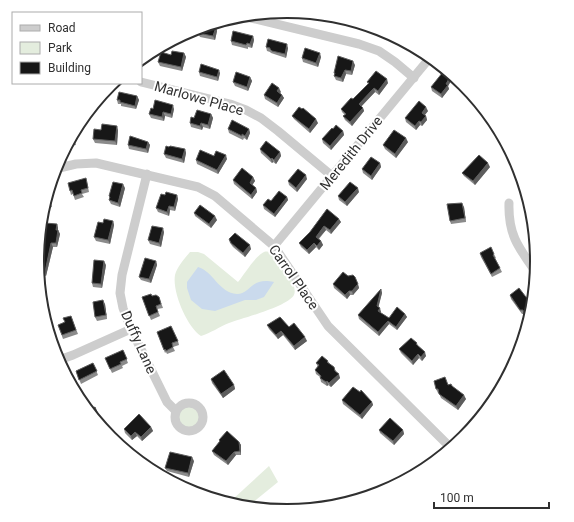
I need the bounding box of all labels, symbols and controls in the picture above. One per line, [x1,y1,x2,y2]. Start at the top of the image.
legend [12,12,142,84]
text: Road [48,21,76,35]
text: Park [48,41,73,55]
text: Building [48,61,91,75]
street label: Marlowe Place [153,78,245,118]
street label: Meredith Drive [316,113,386,193]
street label: Carrol Place [266,241,322,313]
street label: Duffy Lane [118,308,160,376]
scale bar [434,484,549,510]
text: 100 m [440,491,474,505]

